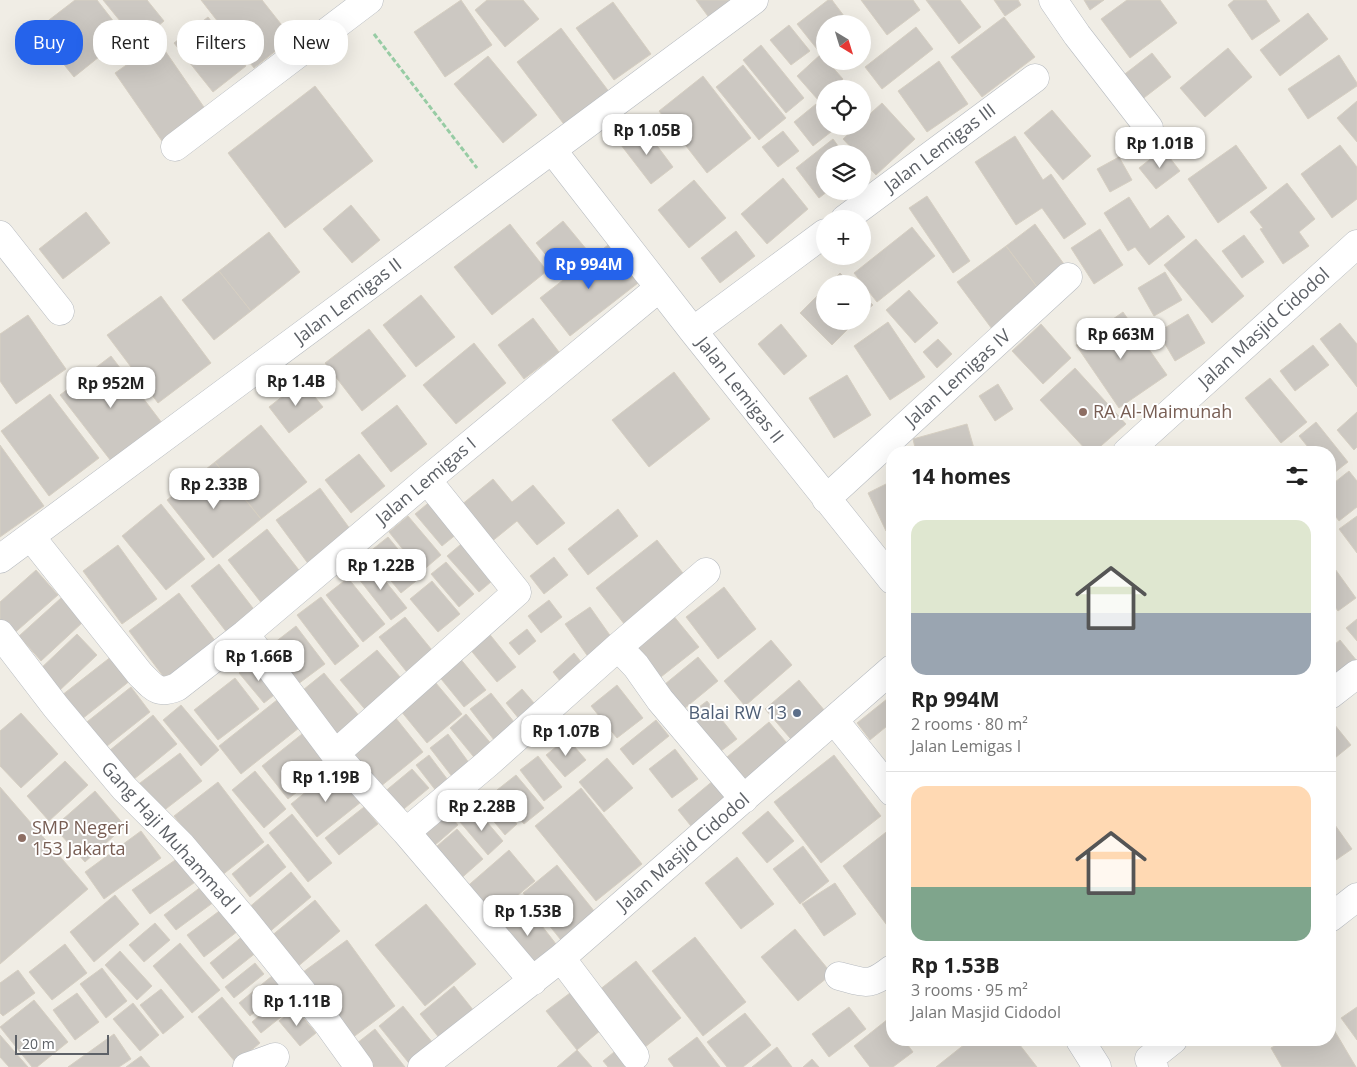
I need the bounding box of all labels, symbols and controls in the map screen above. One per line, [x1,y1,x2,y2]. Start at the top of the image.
north arrow [816,15,871,70]
map controls [816,15,871,330]
chip: Buy [15,20,83,65]
chip: Rent [93,20,167,65]
chip: Filters [177,20,264,65]
chip: New [274,20,348,65]
button: locate [816,80,871,135]
street label: Jalan Lemigas III [877,97,1000,198]
pin: Rp 1.05B [595,114,699,156]
text: Rp 1.05B [613,119,681,141]
pin: Rp 1.01B [1108,126,1212,169]
text: Rp 1.01B [1126,132,1194,154]
button: layers [816,145,871,200]
button: + [816,210,871,265]
pin: Rp 994M [543,248,635,290]
street label: Jalan Lemigas II [287,252,406,350]
text: Rp 994M [555,253,623,275]
street label: Jalan Masjid Cidodol [1191,262,1334,394]
button: − [816,275,871,330]
pin: Rp 663M [1075,318,1167,360]
street label: Jalan Lemigas IV [898,323,1016,433]
text: Rp 663M [1087,323,1155,345]
street label: Jalan Lemigas II [690,330,790,448]
pin: Rp 1.4B [250,364,342,407]
pin: Rp 952M [65,366,157,409]
text: Rp 1.4B [267,370,325,392]
text: Rp 952M [77,372,145,394]
place label: RA Al-Maimunah [1093,399,1232,423]
marker: RA Al-Maimunah [1077,406,1089,418]
street label: Jalan Lemigas I [369,431,481,531]
text: 14 homes [911,462,1011,490]
icon: filters [1283,462,1311,490]
pin: Rp 2.33B [162,468,266,510]
text: Rp 2.33B [180,473,248,495]
pin: Rp 1.22B [329,548,433,591]
icon: home [1066,553,1156,643]
text: Rp 1.22B [347,554,415,576]
pin: Rp 1.66B [207,640,311,682]
text: Rp 1.66B [225,645,293,667]
text: Rp 994M [911,685,999,713]
place label: Balai RW 13 [689,700,787,724]
marker: Balai RW 13 [791,707,803,719]
text: 2 rooms · 80 m² [911,713,1028,735]
pin: Rp 1.07B [514,714,618,757]
text: Rp 1.07B [532,720,600,742]
text: Jalan Lemigas I [911,735,1021,757]
street label: Gang Haji Muhammad I [97,756,247,919]
pin: Rp 1.19B [274,760,378,803]
text: Rp 1.19B [292,766,360,788]
street label: Jalan Masjid Cidodol [609,787,754,917]
pin: Rp 2.28B [430,790,534,832]
text: Rp 2.28B [448,795,516,817]
place label: SMP Negeri 153 Jakarta [32,815,129,860]
icon: home [1066,818,1156,908]
marker: SMP Negeri 153 Jakarta [16,832,28,844]
pin: Rp 1.53B [476,894,580,937]
text: Rp 1.53B [494,900,562,922]
text: Rp 1.53B [911,951,1000,979]
text: 3 rooms · 95 m² [911,979,1028,1001]
pin: Rp 1.11B [245,984,349,1027]
text: Rp 1.11B [263,990,331,1012]
text: Jalan Masjid Cidodol [911,1001,1061,1023]
scale bar [15,1032,109,1055]
text: 20 m [22,1034,55,1053]

